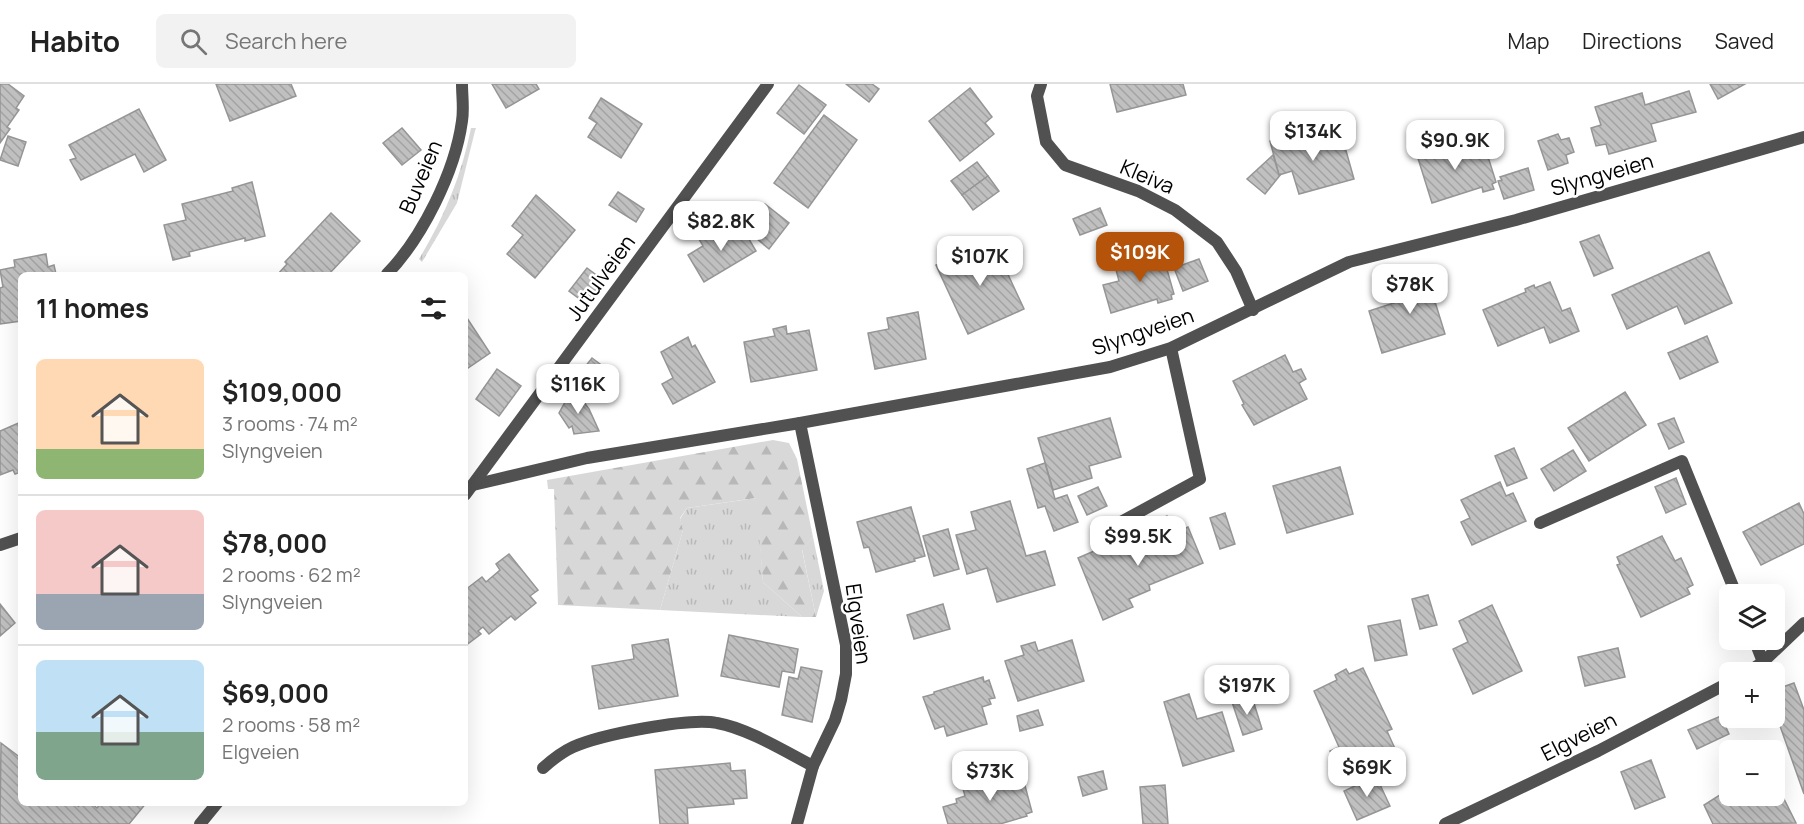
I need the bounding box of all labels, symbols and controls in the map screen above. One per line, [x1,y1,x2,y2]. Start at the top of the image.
search box [156,14,576,68]
text: Habito [30,22,120,60]
icon: search [177,25,210,58]
text: Search here [225,26,347,56]
text: Map [1508,27,1549,55]
text: Directions [1582,27,1682,55]
text: Saved [1715,27,1774,55]
pin: $134K [1271,111,1355,162]
text: $134K [1284,117,1342,144]
pin: $90.9K [1406,120,1504,171]
text: $90.9K [1420,126,1490,153]
street label: Buveien [392,136,448,218]
street label: Slyngveien [1547,146,1656,202]
street label: Kleiva [1116,152,1179,200]
pin: $82.8K [672,201,770,252]
text: $82.8K [687,207,755,234]
street label: Jutulveien [560,229,641,326]
pin: $109K [1098,232,1182,283]
pin: $107K [938,236,1022,287]
text: $109K [1110,238,1170,265]
text: $107K [951,242,1009,269]
pin: $78K [1374,264,1446,315]
text: $78K [1386,270,1434,297]
text: 11 homes [36,290,149,326]
icon: filters [417,292,450,325]
street label: Slyngveien [1088,301,1197,361]
pin: $116K [536,364,620,415]
text: $116K [550,370,606,397]
text: $109,000 [222,374,342,410]
icon: home [84,383,156,455]
text: 3 rooms · 74 m² [222,410,358,437]
text: Slyngveien [222,437,323,464]
pin: $99.5K [1089,516,1187,567]
text: $99.5K [1104,522,1172,549]
text: $78,000 [222,525,327,561]
icon: home [84,534,156,606]
text: 2 rooms · 62 m² [222,561,361,588]
street label: Elgveien [839,582,879,666]
map controls [1719,584,1785,806]
button: layers [1719,584,1785,650]
text: Slyngveien [222,588,323,615]
button: + [1719,662,1785,728]
pin: $197K [1205,665,1289,716]
text: $197K [1218,671,1276,698]
text: $69,000 [222,675,329,711]
icon: home [84,684,156,756]
street label: Elgveien [1536,705,1621,767]
text: 2 rooms · 58 m² [222,711,360,738]
text: Elgveien [222,738,299,765]
button: − [1719,740,1785,806]
pin: $69K [1331,747,1403,798]
pin: $73K [954,751,1026,802]
text: $69K [1342,753,1392,780]
text: $73K [966,757,1014,784]

